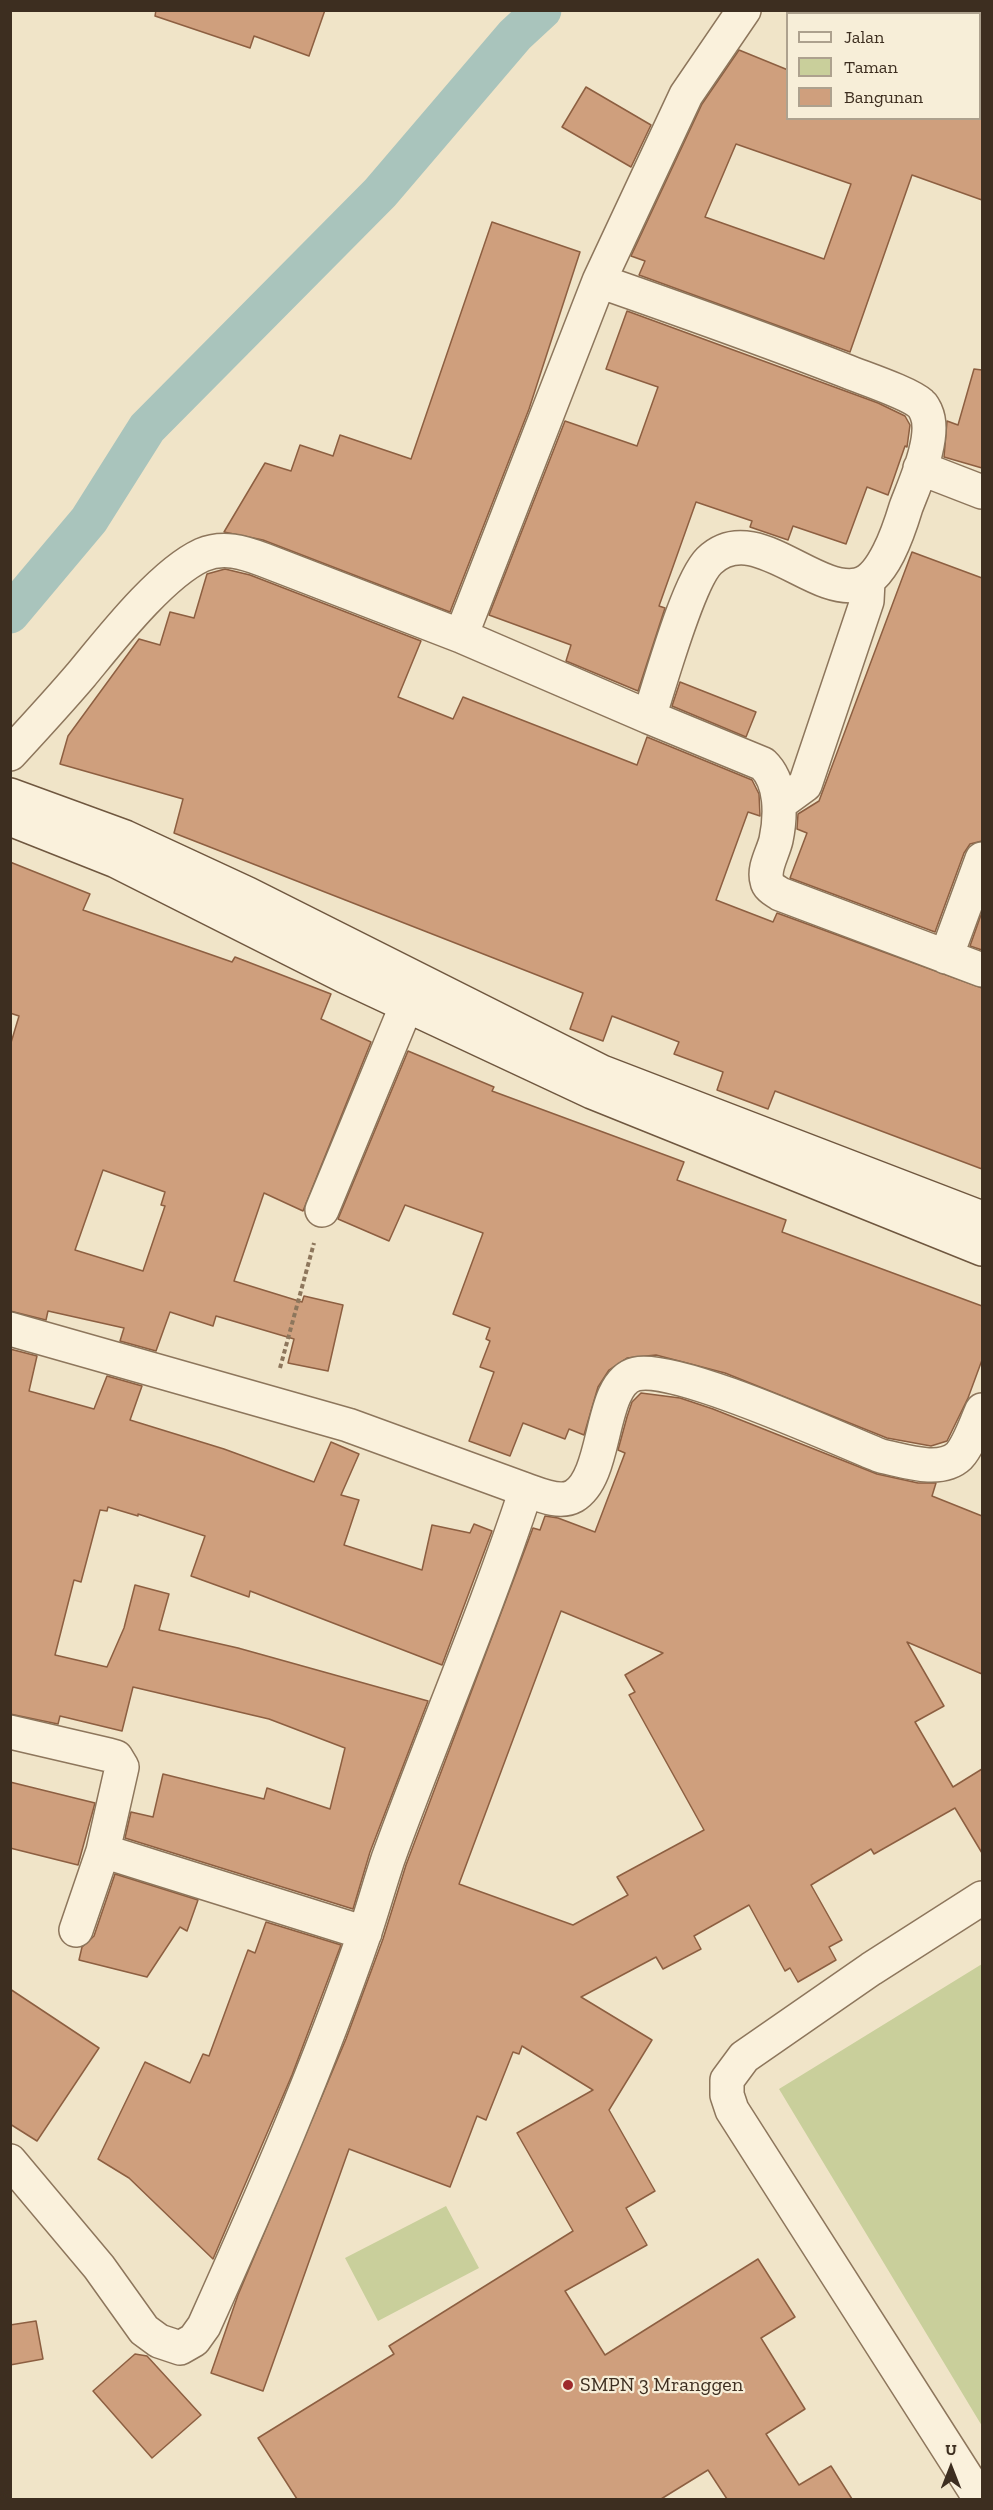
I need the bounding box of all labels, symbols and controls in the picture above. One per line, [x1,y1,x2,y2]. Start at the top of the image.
legend [786,12,981,120]
text: Jalan [844,26,884,48]
text: Taman [844,56,898,78]
text: Bangunan [844,86,923,108]
place label: SMPN 3 Mranggen [580,2373,743,2397]
marker: SMPN 3 Mranggen [561,2378,575,2392]
north arrow [921,2438,981,2498]
text: U [945,2440,957,2459]

